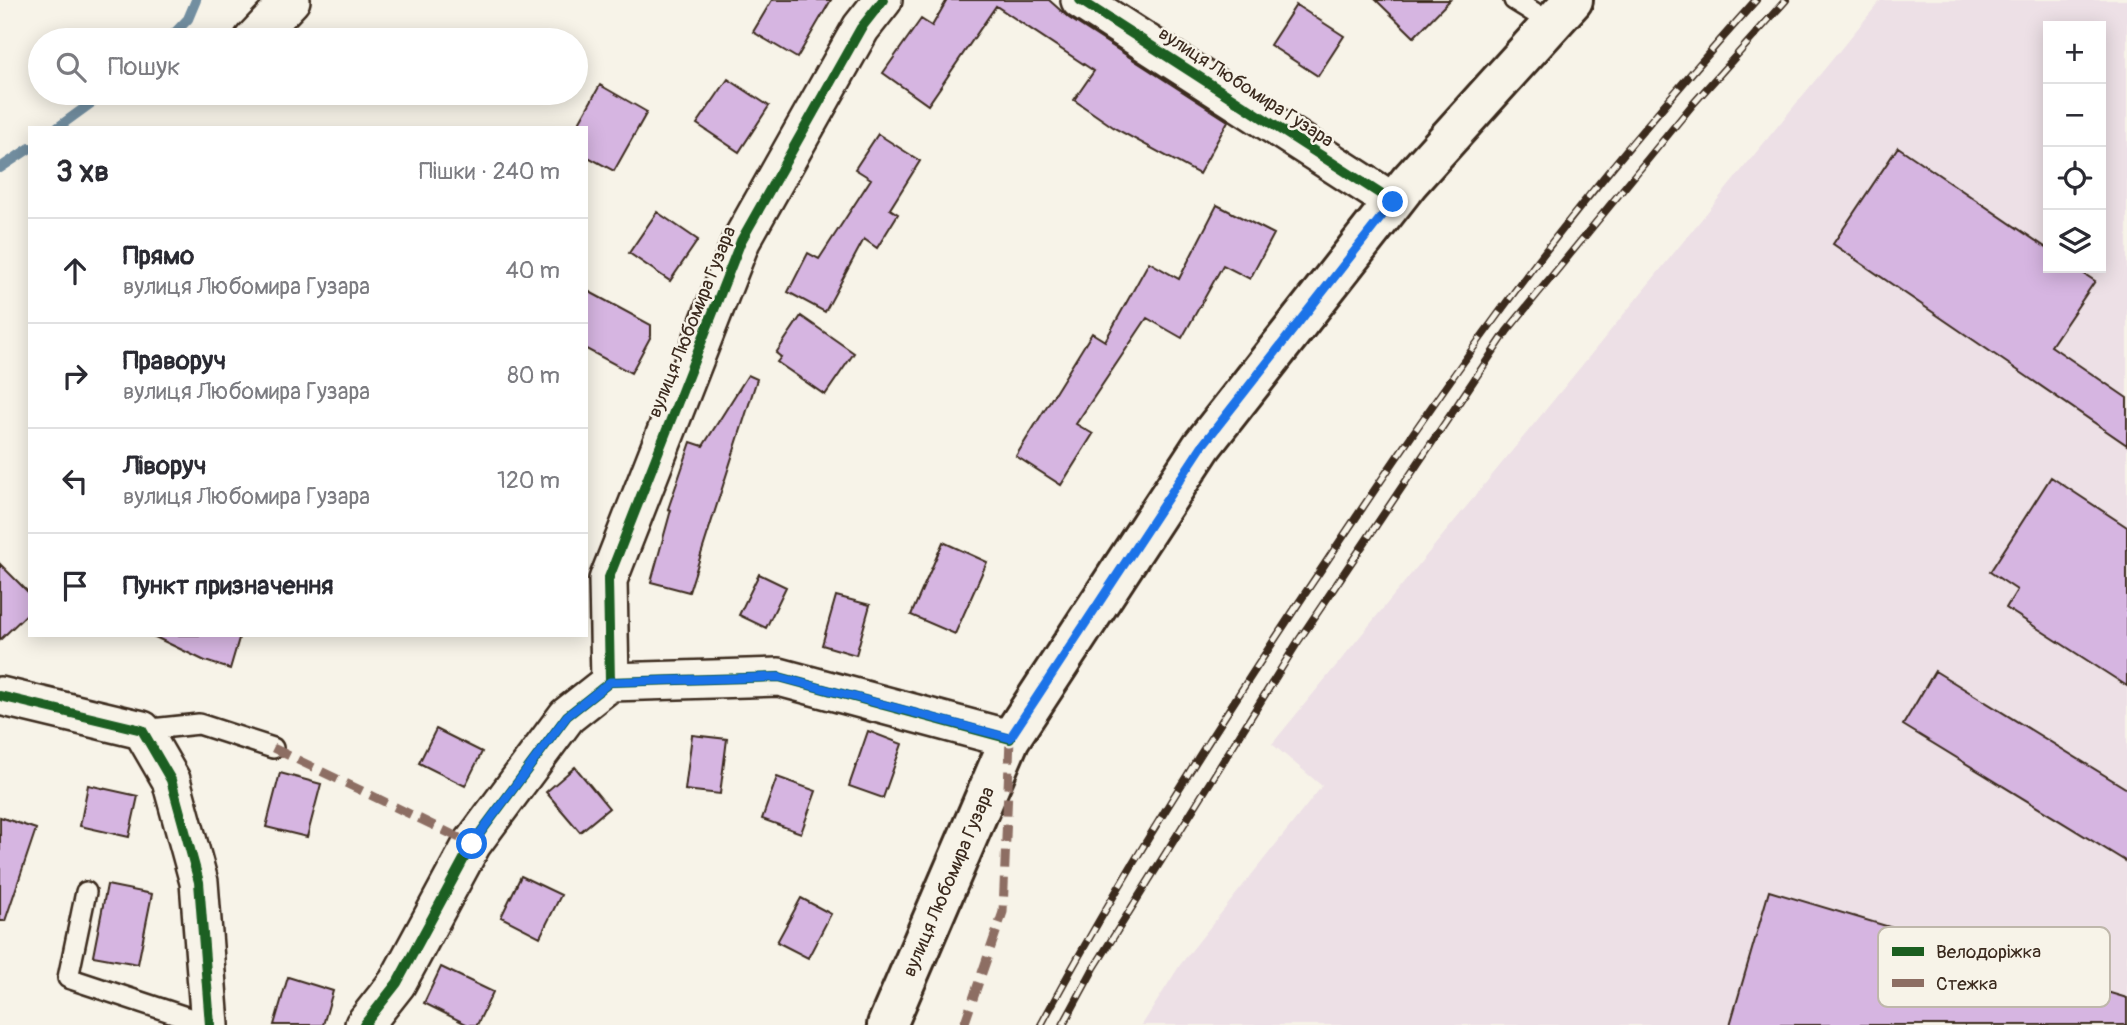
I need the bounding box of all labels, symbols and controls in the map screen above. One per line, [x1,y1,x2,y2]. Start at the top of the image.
street label: вулиця Любомира Гузара [1154,21,1338,153]
map controls [2043,21,2106,273]
button: + [2043,21,2106,84]
search box [28,28,588,105]
icon: search [52,48,90,86]
text: Пошук [108,51,181,83]
button: − [2043,84,2106,147]
button: locate [2043,147,2106,210]
text: 3 хв [56,153,109,190]
text: Пішки · 240 m [419,157,560,186]
route end [1377,186,1408,217]
button: layers [2043,210,2106,273]
street label: вулиця Любомира Гузара [643,223,741,421]
text: Прямо [123,240,194,272]
icon: ahead [56,252,94,290]
text: 40 m [506,256,560,285]
text: вулиця Любомира Гузара [123,272,370,301]
text: Праворуч [123,345,226,377]
icon: right [56,357,94,395]
text: 80 m [507,361,560,390]
text: вулиця Любомира Гузара [123,377,370,406]
text: Ліворуч [123,450,207,482]
icon: left [56,462,94,500]
text: 120 m [497,466,560,495]
text: вулиця Любомира Гузара [123,482,370,511]
icon: arrive [56,567,94,605]
text: Пункт призначення [123,570,334,602]
street label: вулиця Любомира Гузара [897,783,1000,980]
route start [456,828,487,859]
legend [1878,927,2110,1007]
text: Велодоріжка [1936,940,2041,964]
text: Стежка [1936,972,1998,996]

